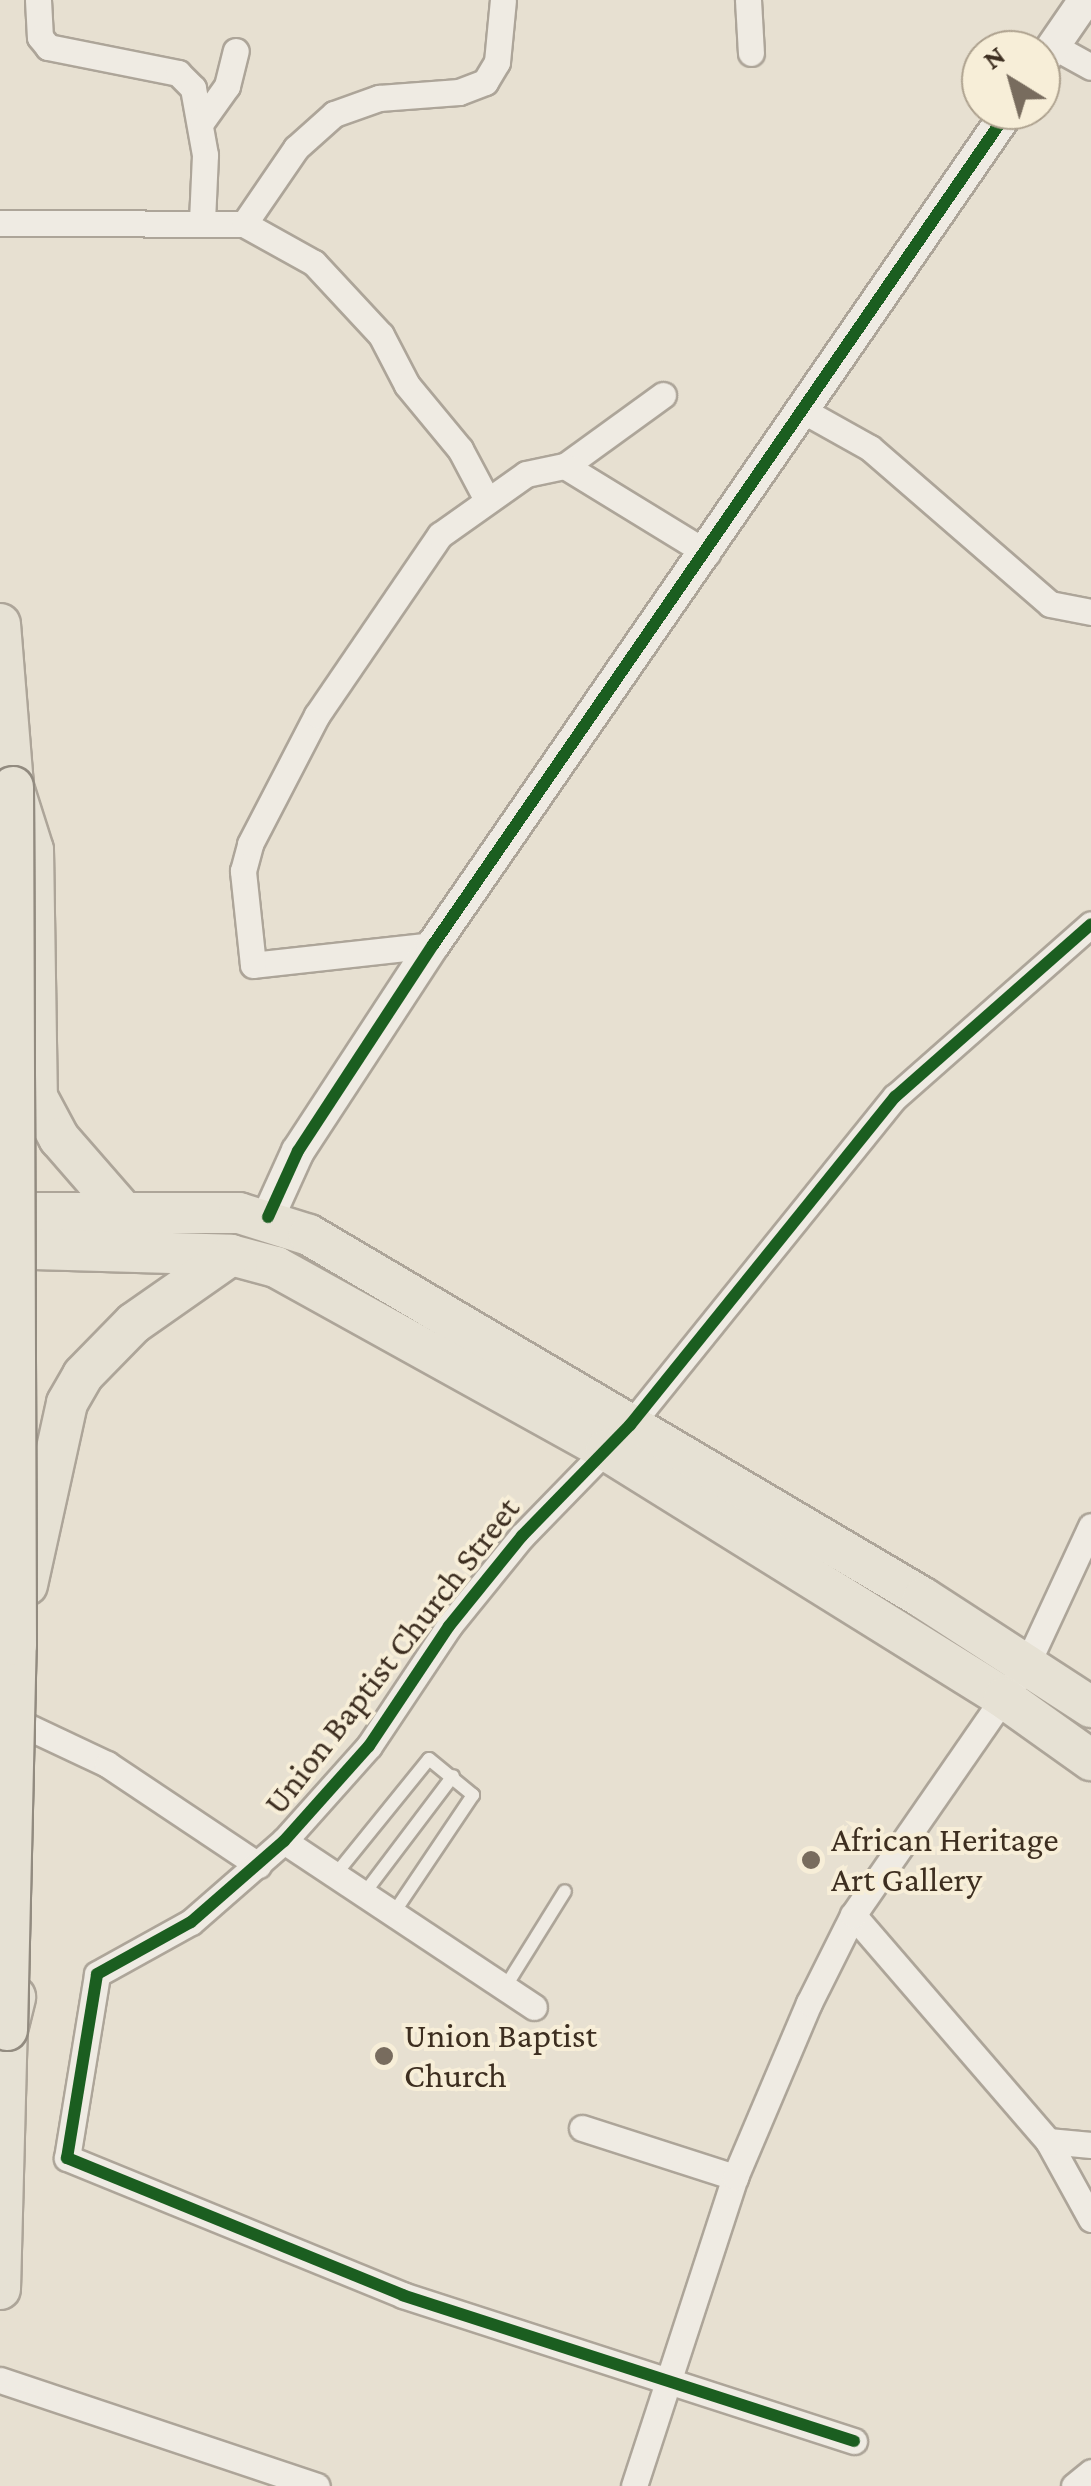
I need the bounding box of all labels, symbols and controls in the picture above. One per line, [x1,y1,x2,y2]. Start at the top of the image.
north arrow [961,30,1061,130]
text: N [977,39,1011,75]
street label: Union Baptist Church Street [255,1489,529,1823]
place label: African Heritage Art Gallery [831,1819,1059,1901]
marker: African Heritage Art Gallery [800,1849,822,1871]
place label: Union Baptist Church [404,2015,597,2097]
marker: Union Baptist Church [373,2045,395,2067]

